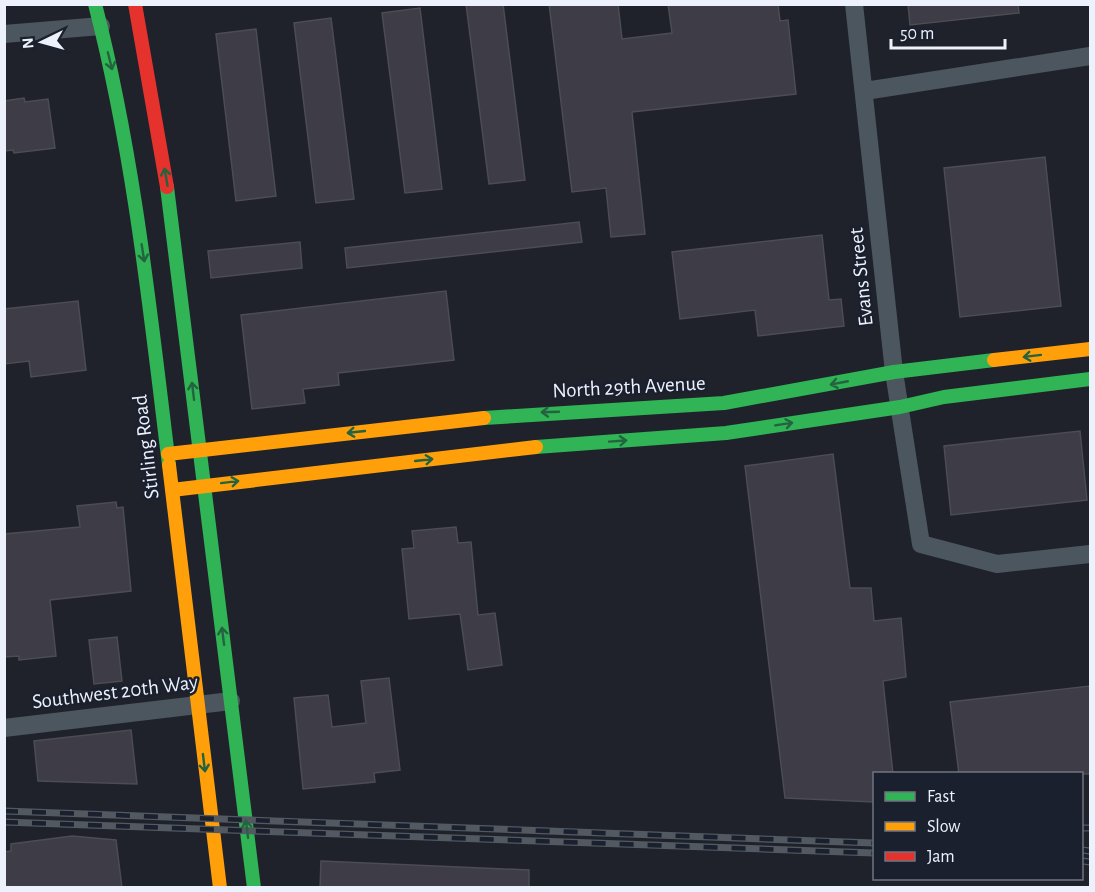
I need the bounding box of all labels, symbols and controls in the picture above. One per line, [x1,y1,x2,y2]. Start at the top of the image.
north arrow [12,12,72,72]
scale bar [891,12,1005,50]
text: 50 m [900,25,934,43]
text: N [20,37,37,49]
one-way arrow [104,51,116,70]
one-way arrow [160,167,171,187]
street label: Evans Street [845,226,877,327]
one-way arrow [138,243,149,263]
one-way arrow [1023,351,1043,362]
street label: North 29th Avenue [552,372,706,402]
one-way arrow [830,378,850,389]
one-way arrow [187,381,198,401]
street label: Stirling Road [129,393,163,500]
one-way arrow [540,407,560,418]
one-way arrow [774,418,793,429]
one-way arrow [346,426,366,437]
one-way arrow [607,436,627,447]
one-way arrow [413,454,433,465]
one-way arrow [220,476,240,487]
one-way arrow [217,626,228,646]
street label: Southwest 20th Way [31,671,199,713]
one-way arrow [199,753,210,773]
legend [873,772,1083,880]
text: Fast [927,788,955,806]
text: Slow [927,818,960,836]
one-way arrow [241,820,252,840]
text: Jam [927,848,955,866]

